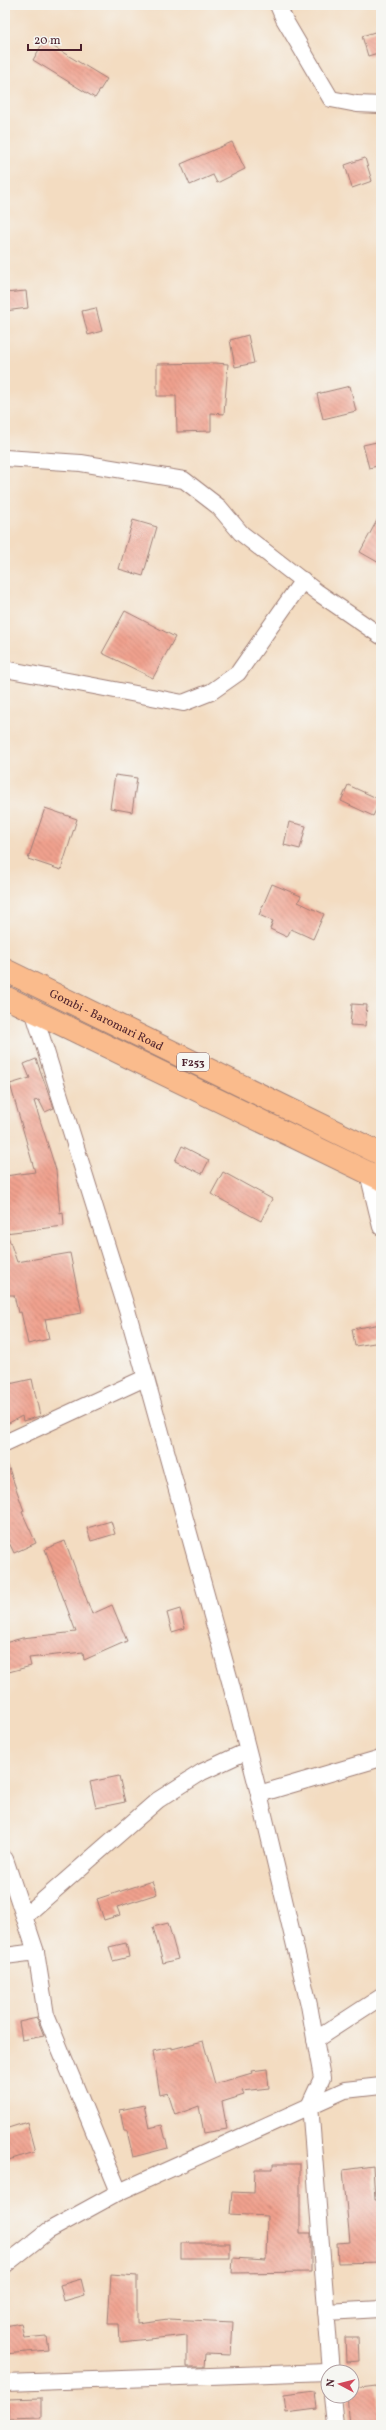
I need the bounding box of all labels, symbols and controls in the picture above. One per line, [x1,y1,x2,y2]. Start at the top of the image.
scale bar [28,26,81,52]
text: 20 m [34,33,61,49]
street label: Gombi - Baromari Road [46,986,166,1055]
road number: F253 [177,1053,209,1071]
north arrow [320,2364,360,2404]
text: N [324,2378,339,2388]

